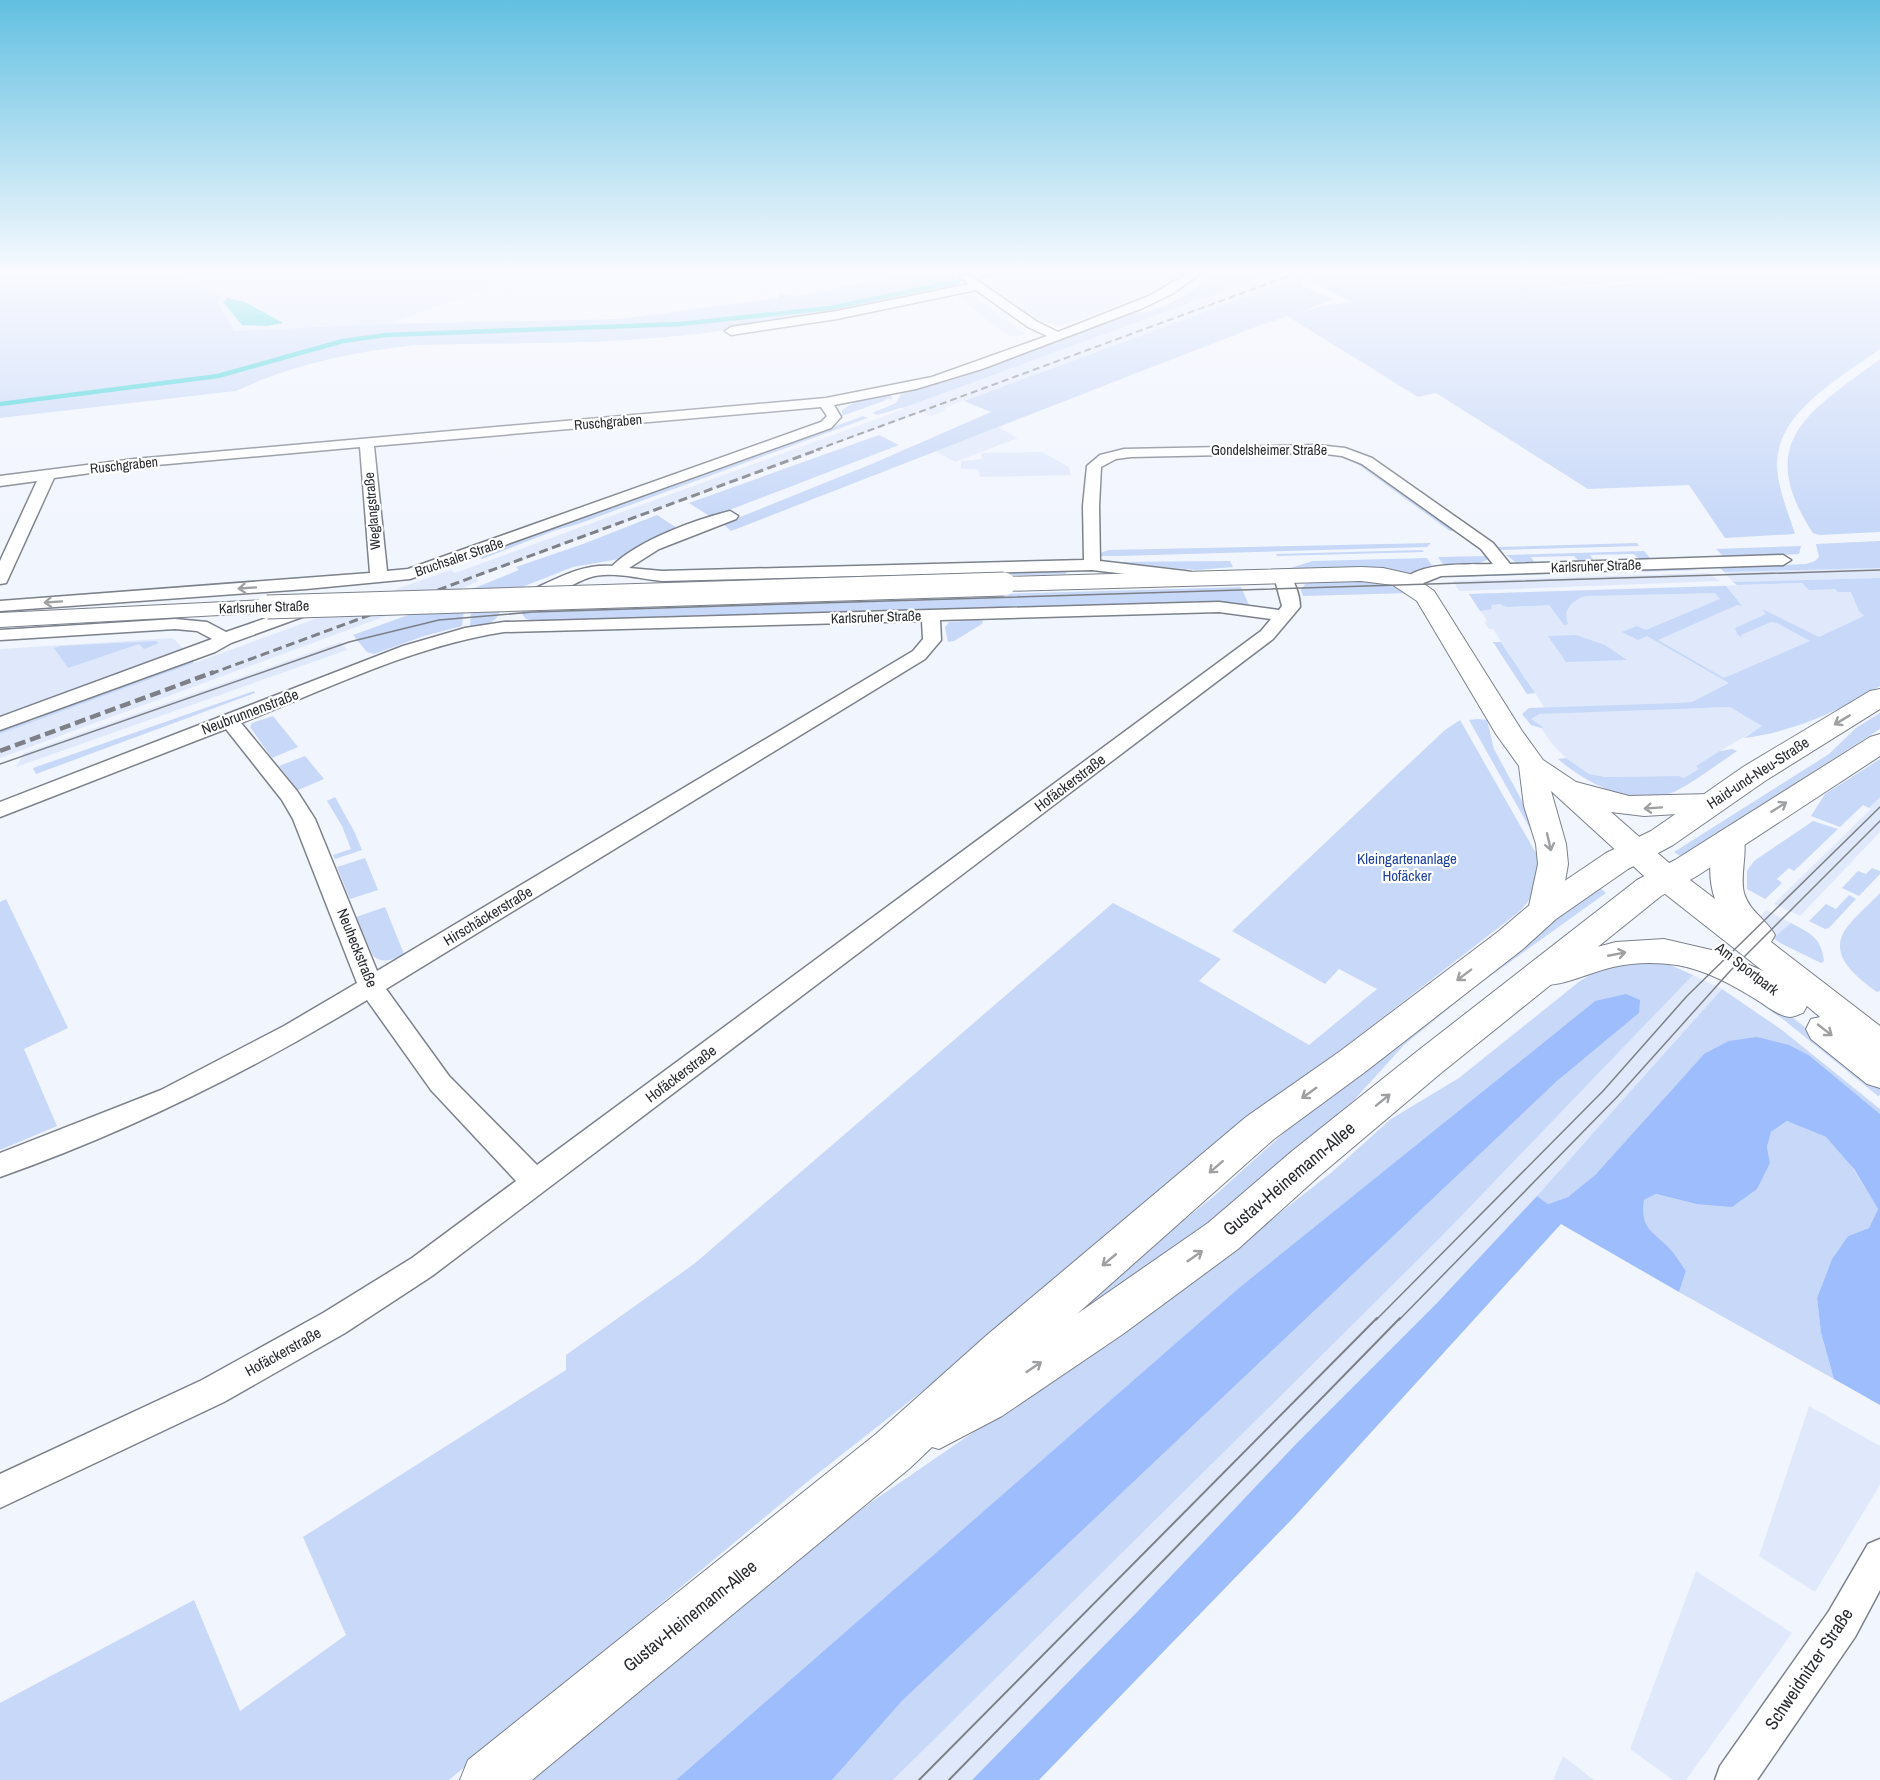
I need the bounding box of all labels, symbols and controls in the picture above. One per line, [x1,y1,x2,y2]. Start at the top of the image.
street label: Ruschgraben [573,410,643,434]
street label: Gondelsheimer Straße [1211,441,1327,459]
street label: Ruschgraben [89,452,159,478]
street label: Weglangstraße [360,472,384,550]
street label: Bruchsaler Straße [412,533,506,581]
street label: Karlsruher Straße [1550,555,1642,577]
one-way arrow [238,583,258,594]
street label: Karlsruher Straße [218,596,310,618]
one-way arrow [43,597,63,608]
street label: Karlsruher Straße [830,606,922,628]
street label: Neubrunnenstraße [198,683,302,740]
one-way arrow [1834,714,1851,726]
street label: Haid-und-Neu-Straße [1702,731,1813,814]
street label: Hofäckerstraße [1030,749,1110,816]
one-way arrow [1770,801,1787,813]
one-way arrow [1643,802,1663,813]
one-way arrow [1544,832,1556,851]
park label: Kleingartenanlage Hofäcker [1357,848,1457,886]
street label: Hirschäckerstraße [439,881,536,950]
street label: Neuheckstraße [332,905,383,991]
street label: Am Sportpark [1710,937,1784,1001]
one-way arrow [1607,948,1627,959]
one-way arrow [1456,969,1472,981]
one-way arrow [1817,1024,1833,1037]
street label: Hofäckerstraße [641,1040,721,1107]
one-way arrow [1301,1087,1317,1099]
one-way arrow [1375,1093,1390,1107]
street label: Gustav-Heinemann-Allee [1217,1116,1360,1241]
one-way arrow [1209,1160,1224,1174]
one-way arrow [1186,1250,1202,1262]
one-way arrow [1102,1253,1117,1267]
street label: Hofäckerstraße [241,1322,325,1381]
one-way arrow [1026,1361,1042,1373]
street label: Gustav-Heinemann-Allee [617,1554,762,1677]
street label: Schweidnitzer Straße [1759,1603,1859,1735]

